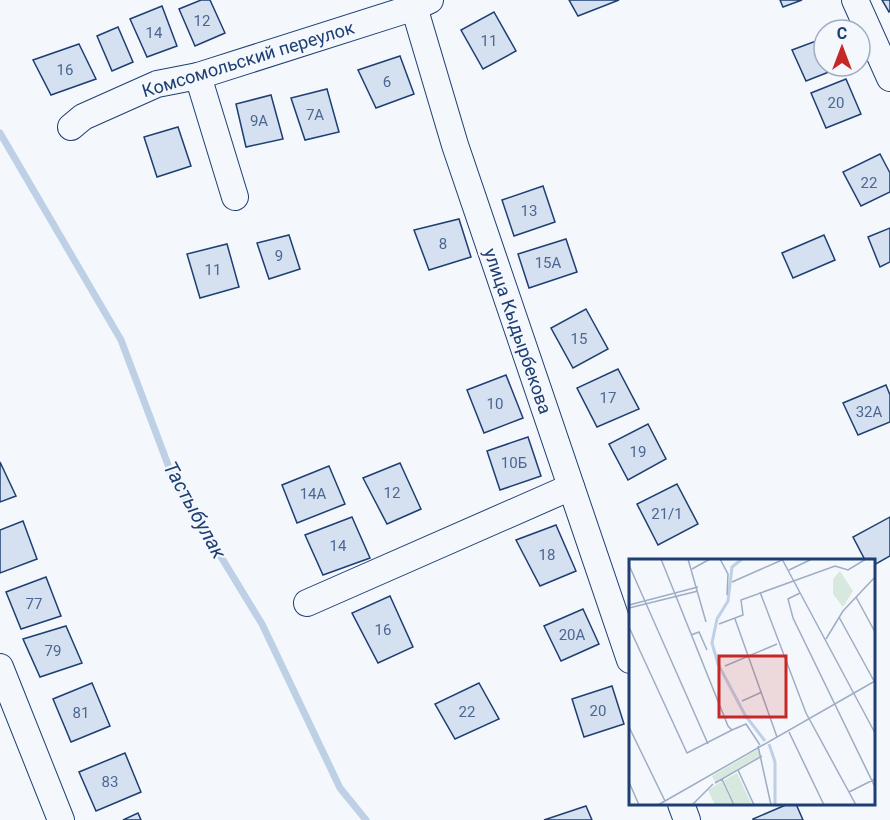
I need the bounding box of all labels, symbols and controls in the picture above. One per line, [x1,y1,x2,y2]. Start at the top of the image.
house number: 12 [194,12,210,30]
street label: Комсомольский переулок [139,17,357,101]
north arrow [812,18,872,78]
house number: 14 [146,24,163,42]
text: С [837,24,847,43]
house number: 11 [481,32,497,50]
house number: 16 [57,61,73,79]
house number: 6 [383,73,391,91]
house number: 20 [828,94,844,112]
house number: 7А [306,106,324,124]
house number: 9А [250,112,268,130]
house number: 22 [861,174,877,192]
house number: 13 [521,202,537,220]
house number: 8 [439,235,447,253]
street label: улица Кыдырбекова [480,245,556,417]
house number: 9 [275,247,283,265]
house number: 15А [535,254,562,272]
house number: 11 [205,261,221,279]
house number: 15 [571,330,587,348]
house number: 17 [600,389,616,407]
house number: 10 [487,395,503,413]
house number: 32А [856,403,883,421]
house number: 19 [630,443,646,461]
house number: 10Б [501,454,527,472]
water label: Тастыбулак [158,457,232,563]
house number: 12 [384,484,400,502]
house number: 14А [300,485,327,503]
house number: 21/1 [651,505,683,523]
house number: 14 [330,537,347,555]
house number: 18 [539,546,555,564]
inset map [629,559,875,805]
house number: 77 [26,595,42,613]
house number: 16 [375,621,391,639]
house number: 20А [559,626,586,644]
house number: 79 [45,642,61,660]
house number: 20 [590,702,606,720]
house number: 22 [459,703,475,721]
house number: 81 [73,704,89,722]
house number: 83 [102,773,118,791]

